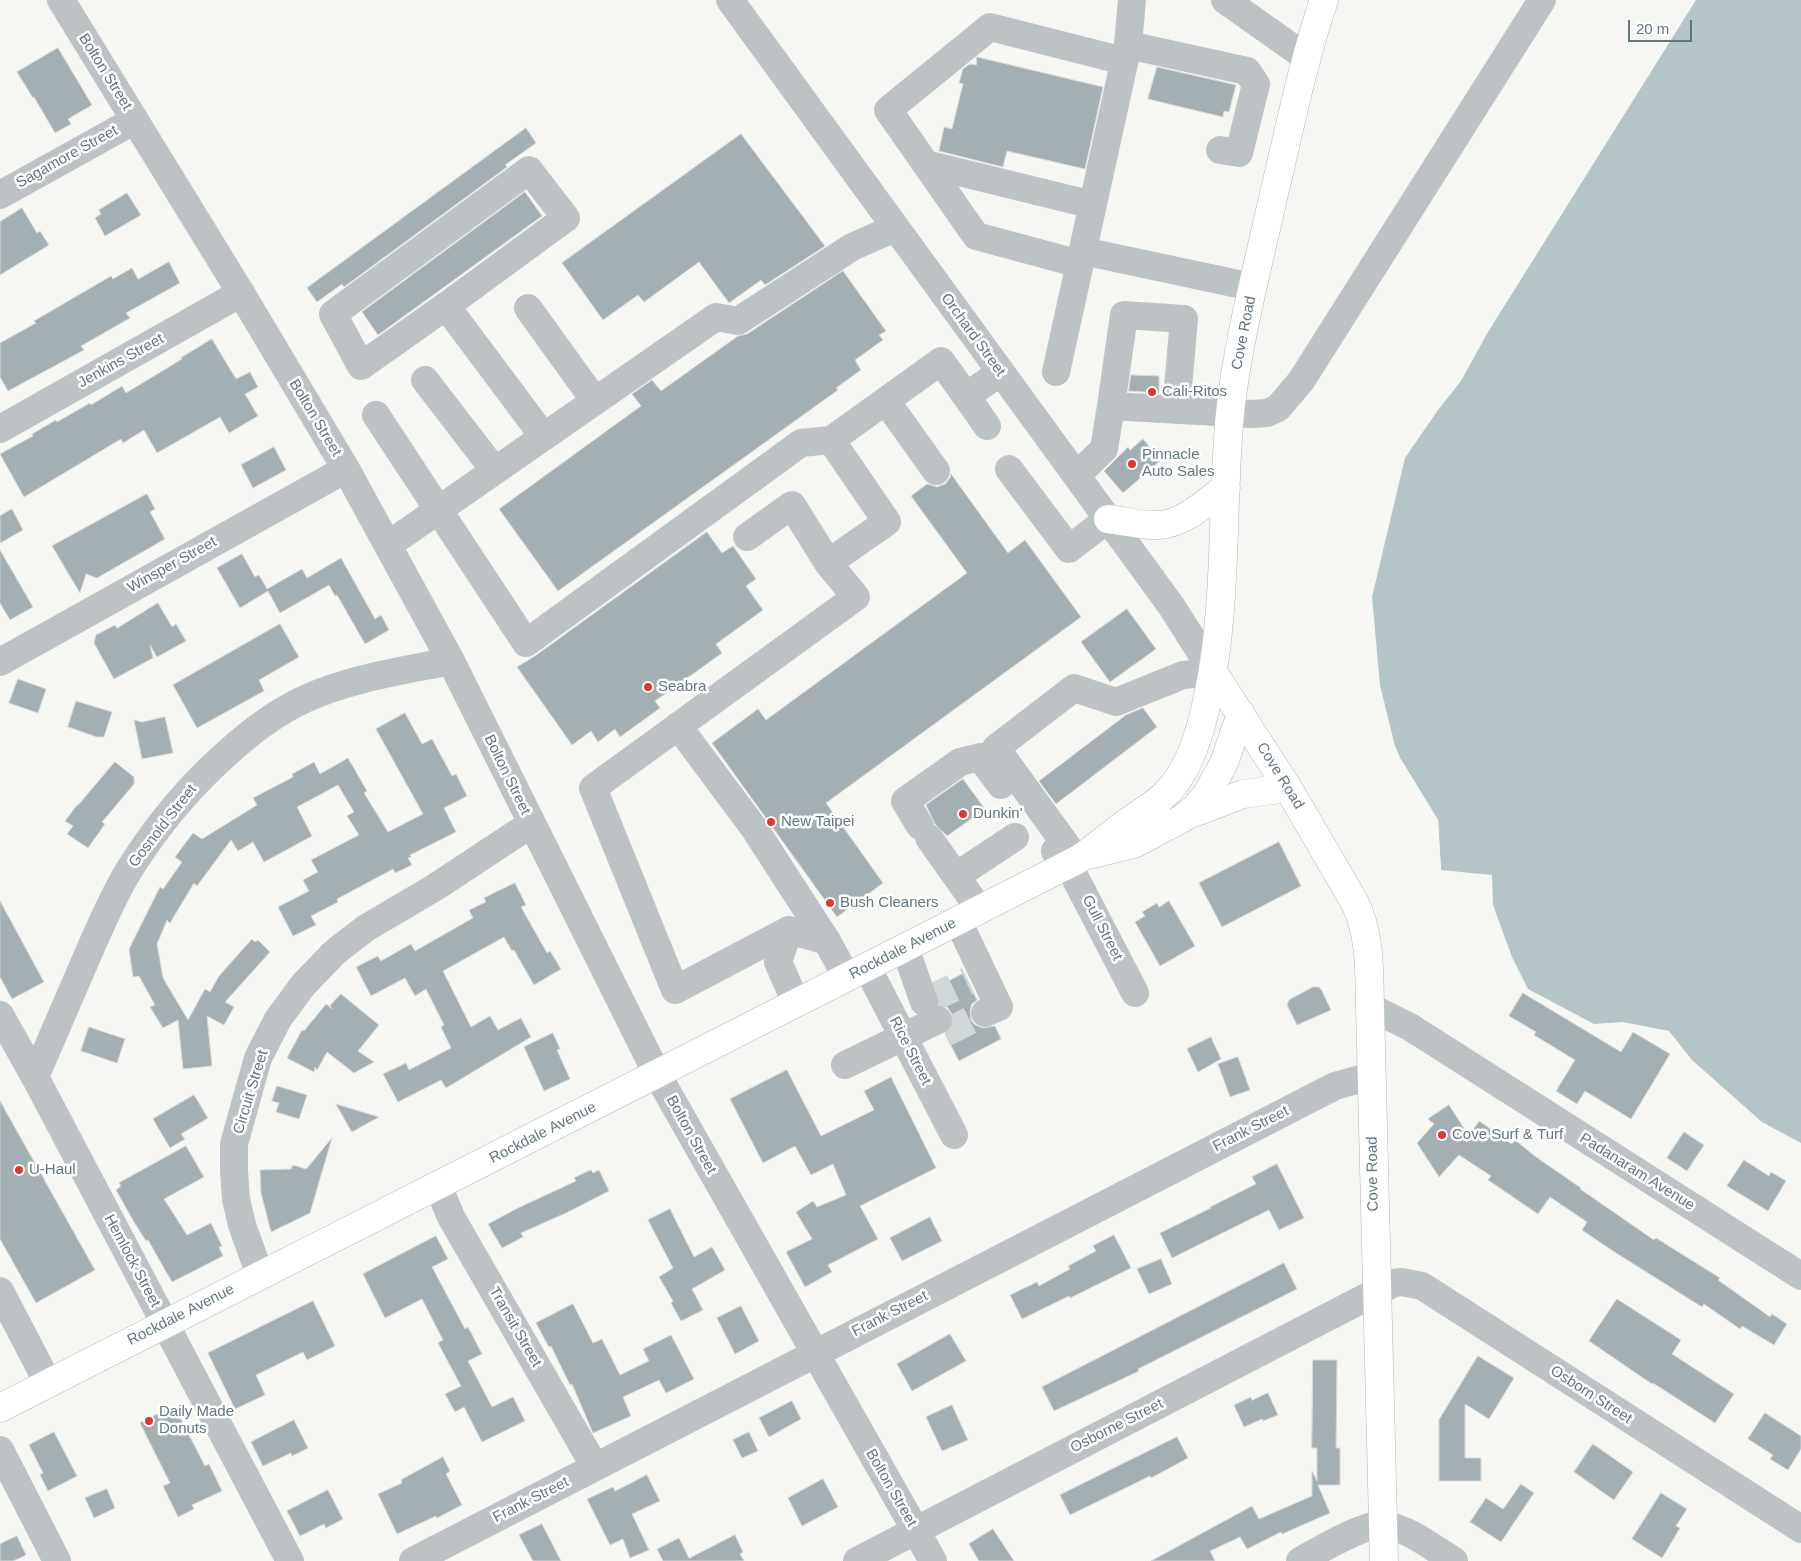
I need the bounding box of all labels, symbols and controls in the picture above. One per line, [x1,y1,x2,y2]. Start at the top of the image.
scale bar [1631,10,1695,42]
text: 20 m [1636,20,1669,37]
street label: Bolton Street [74,30,136,114]
street label: Sagamore Street [13,122,121,192]
street label: Orchard Street [937,290,1009,380]
street label: Cove Road [1228,294,1260,372]
street label: Jenkins Street [75,330,167,392]
street label: Bolton Street [285,376,345,460]
place label: Cali-Ritos [1162,383,1227,401]
marker: Cali-Ritos [1146,386,1158,398]
place label: Pinnacle Auto Sales [1142,446,1215,481]
marker: Pinnacle Auto Sales [1126,458,1138,470]
street label: Winsper Street [124,533,220,597]
place label: Seabra [658,678,706,696]
marker: Seabra [642,681,654,693]
street label: Bolton Street [480,732,534,818]
street label: Cove Road [1252,739,1308,813]
street label: Gosnold Street [125,781,201,871]
place label: Dunkin' [973,805,1023,823]
marker: Dunkin' [957,808,969,820]
place label: New Taipei [781,813,854,831]
marker: New Taipei [765,816,777,828]
street label: Gull Street [1078,892,1126,964]
place label: Bush Cleaners [840,894,938,912]
marker: Bush Cleaners [824,897,836,909]
street label: Rockdale Avenue [847,914,959,984]
street label: Rice Street [885,1014,935,1088]
street label: Circuit Street [230,1048,272,1136]
street label: Bolton Street [662,1093,720,1177]
street label: Rockdale Avenue [487,1098,599,1168]
street label: Frank Street [1210,1102,1292,1156]
place label: Cove Surf & Turf [1452,1126,1563,1144]
marker: Cove Surf & Turf [1436,1129,1448,1141]
street label: Padanaram Avenue [1576,1129,1698,1215]
street label: Cove Road [1363,1136,1383,1212]
place label: U-Haul [29,1161,76,1179]
marker: U-Haul [13,1164,25,1176]
street label: Hemlock Street [100,1212,164,1310]
street label: Rockdale Avenue [125,1280,237,1350]
street label: Transit Street [485,1284,545,1370]
street label: Frank Street [849,1287,931,1341]
street label: Osborn Street [1547,1362,1635,1428]
street label: Osborne Street [1068,1395,1166,1457]
place label: Daily Made Donuts [159,1403,234,1438]
marker: Daily Made Donuts [143,1415,155,1427]
street label: Bolton Street [862,1446,920,1530]
street label: Frank Street [490,1473,572,1527]

